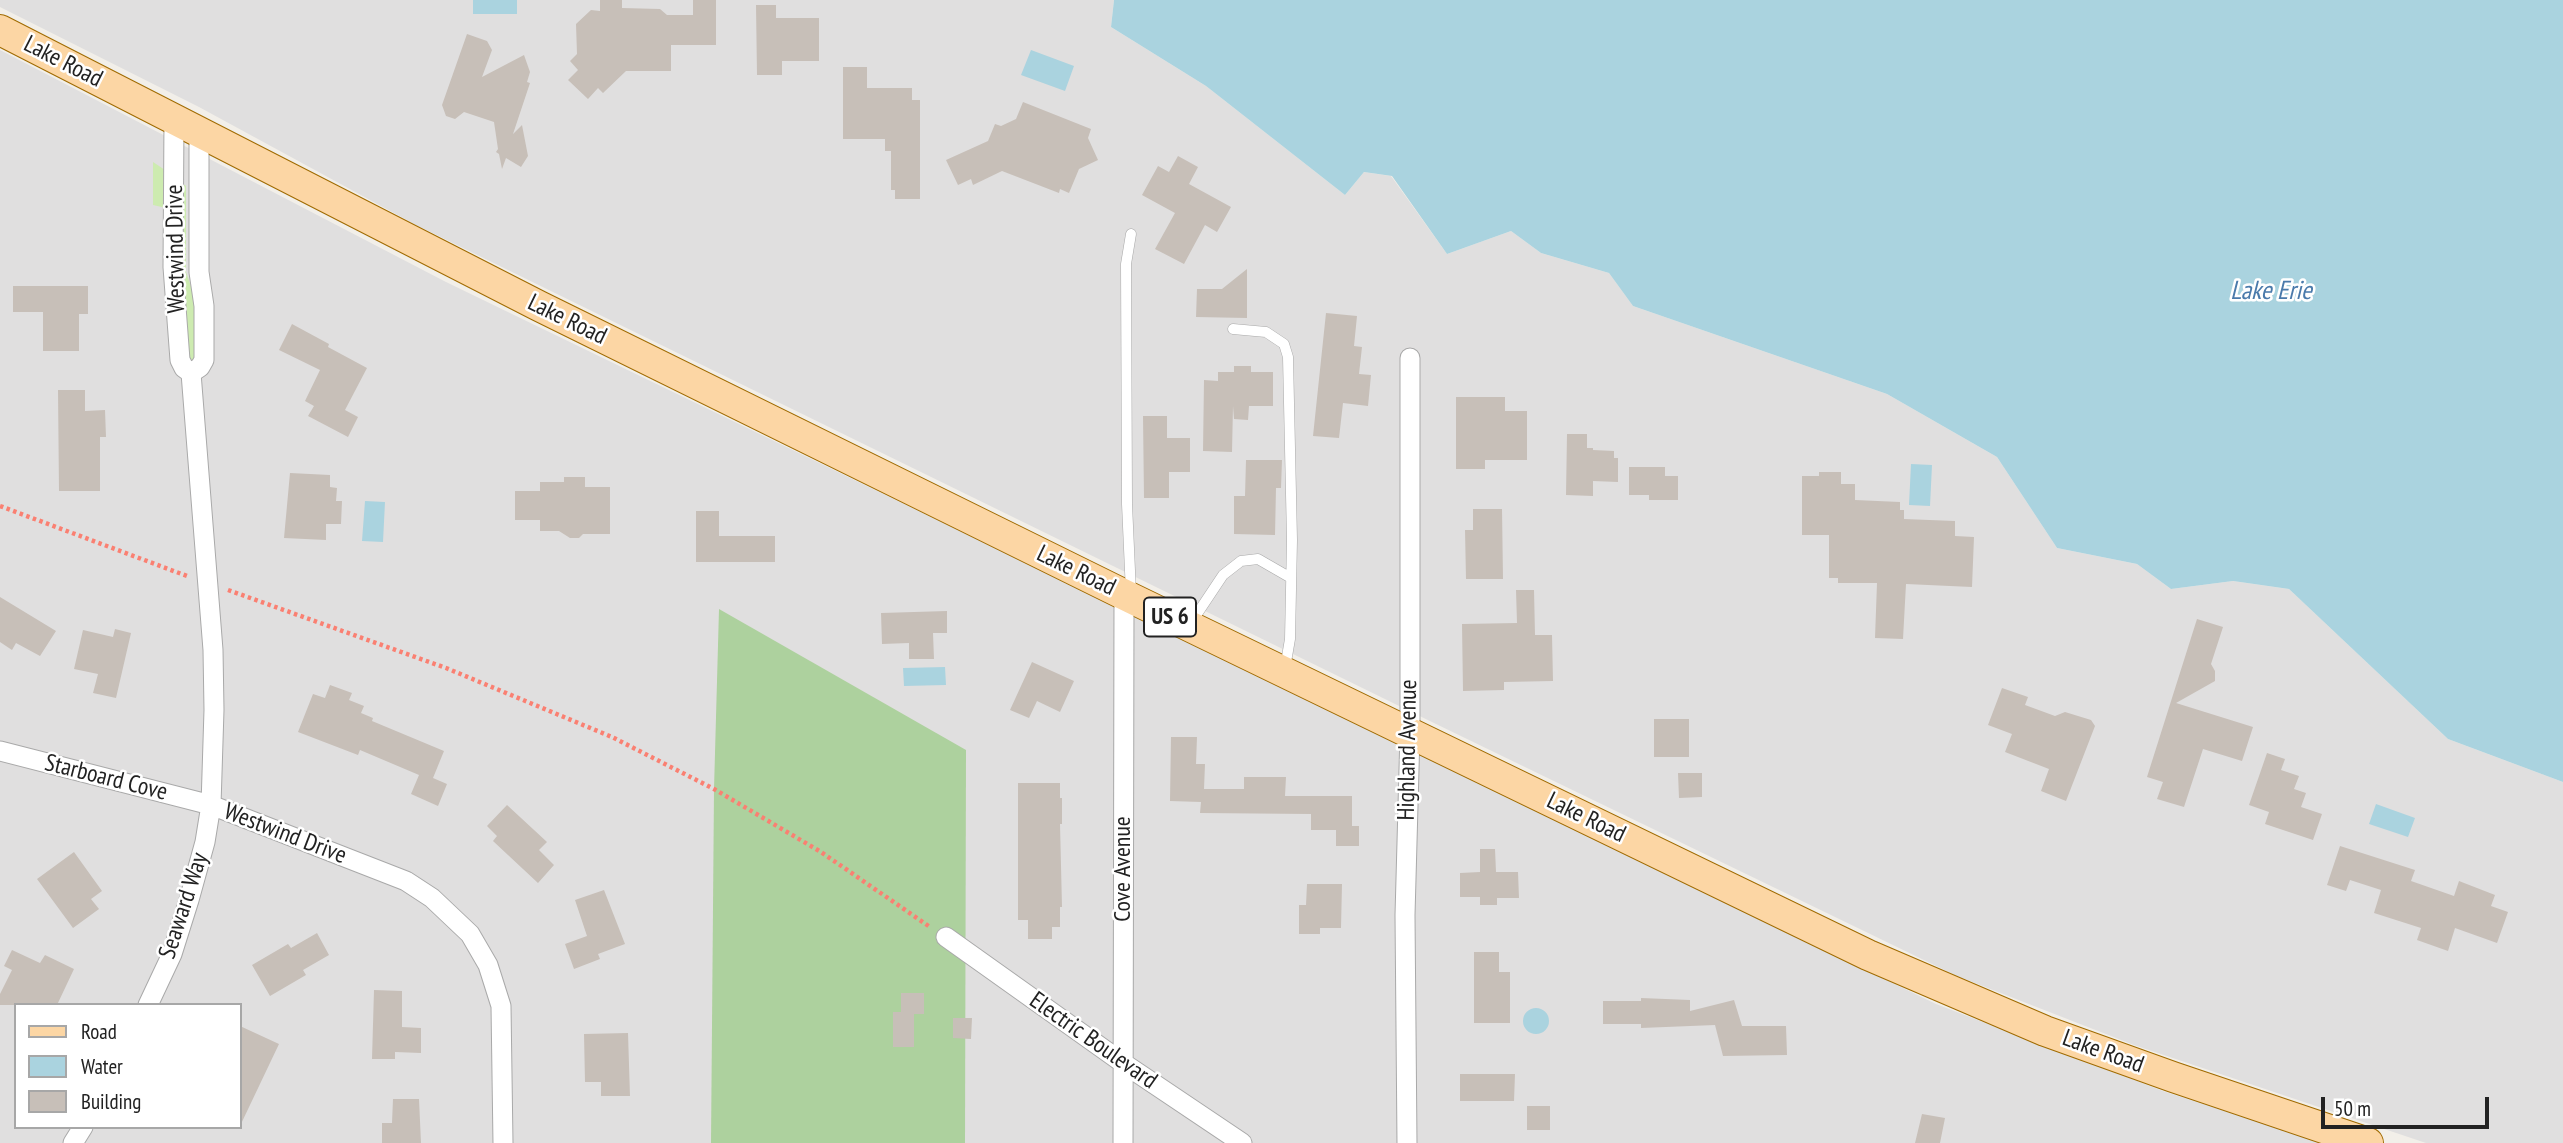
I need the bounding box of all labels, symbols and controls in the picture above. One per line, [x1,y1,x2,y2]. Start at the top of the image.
street label: Lake Road [19,30,107,94]
street label: Westwind Drive [160,184,192,314]
water label: Lake Erie [2230,276,2312,308]
street label: Lake Road [523,289,611,351]
street label: Lake Road [1032,540,1120,602]
road number: US 6 [1144,597,1196,636]
street label: Highland Avenue [1392,679,1424,821]
street label: Starboard Cove [42,749,170,807]
street label: Lake Road [1542,787,1630,849]
street label: Westwind Drive [220,797,350,871]
street label: Cove Avenue [1109,816,1137,922]
street label: Seaward Way [153,849,215,963]
street label: Electric Boulevard [1024,986,1162,1096]
legend [14,1003,242,1129]
text: Road [81,1018,117,1045]
street label: Lake Road [2058,1024,2148,1080]
text: Water [81,1053,123,1080]
scale bar [2325,1084,2493,1128]
text: Building [81,1088,141,1115]
text: 50 m [2334,1095,2371,1122]

